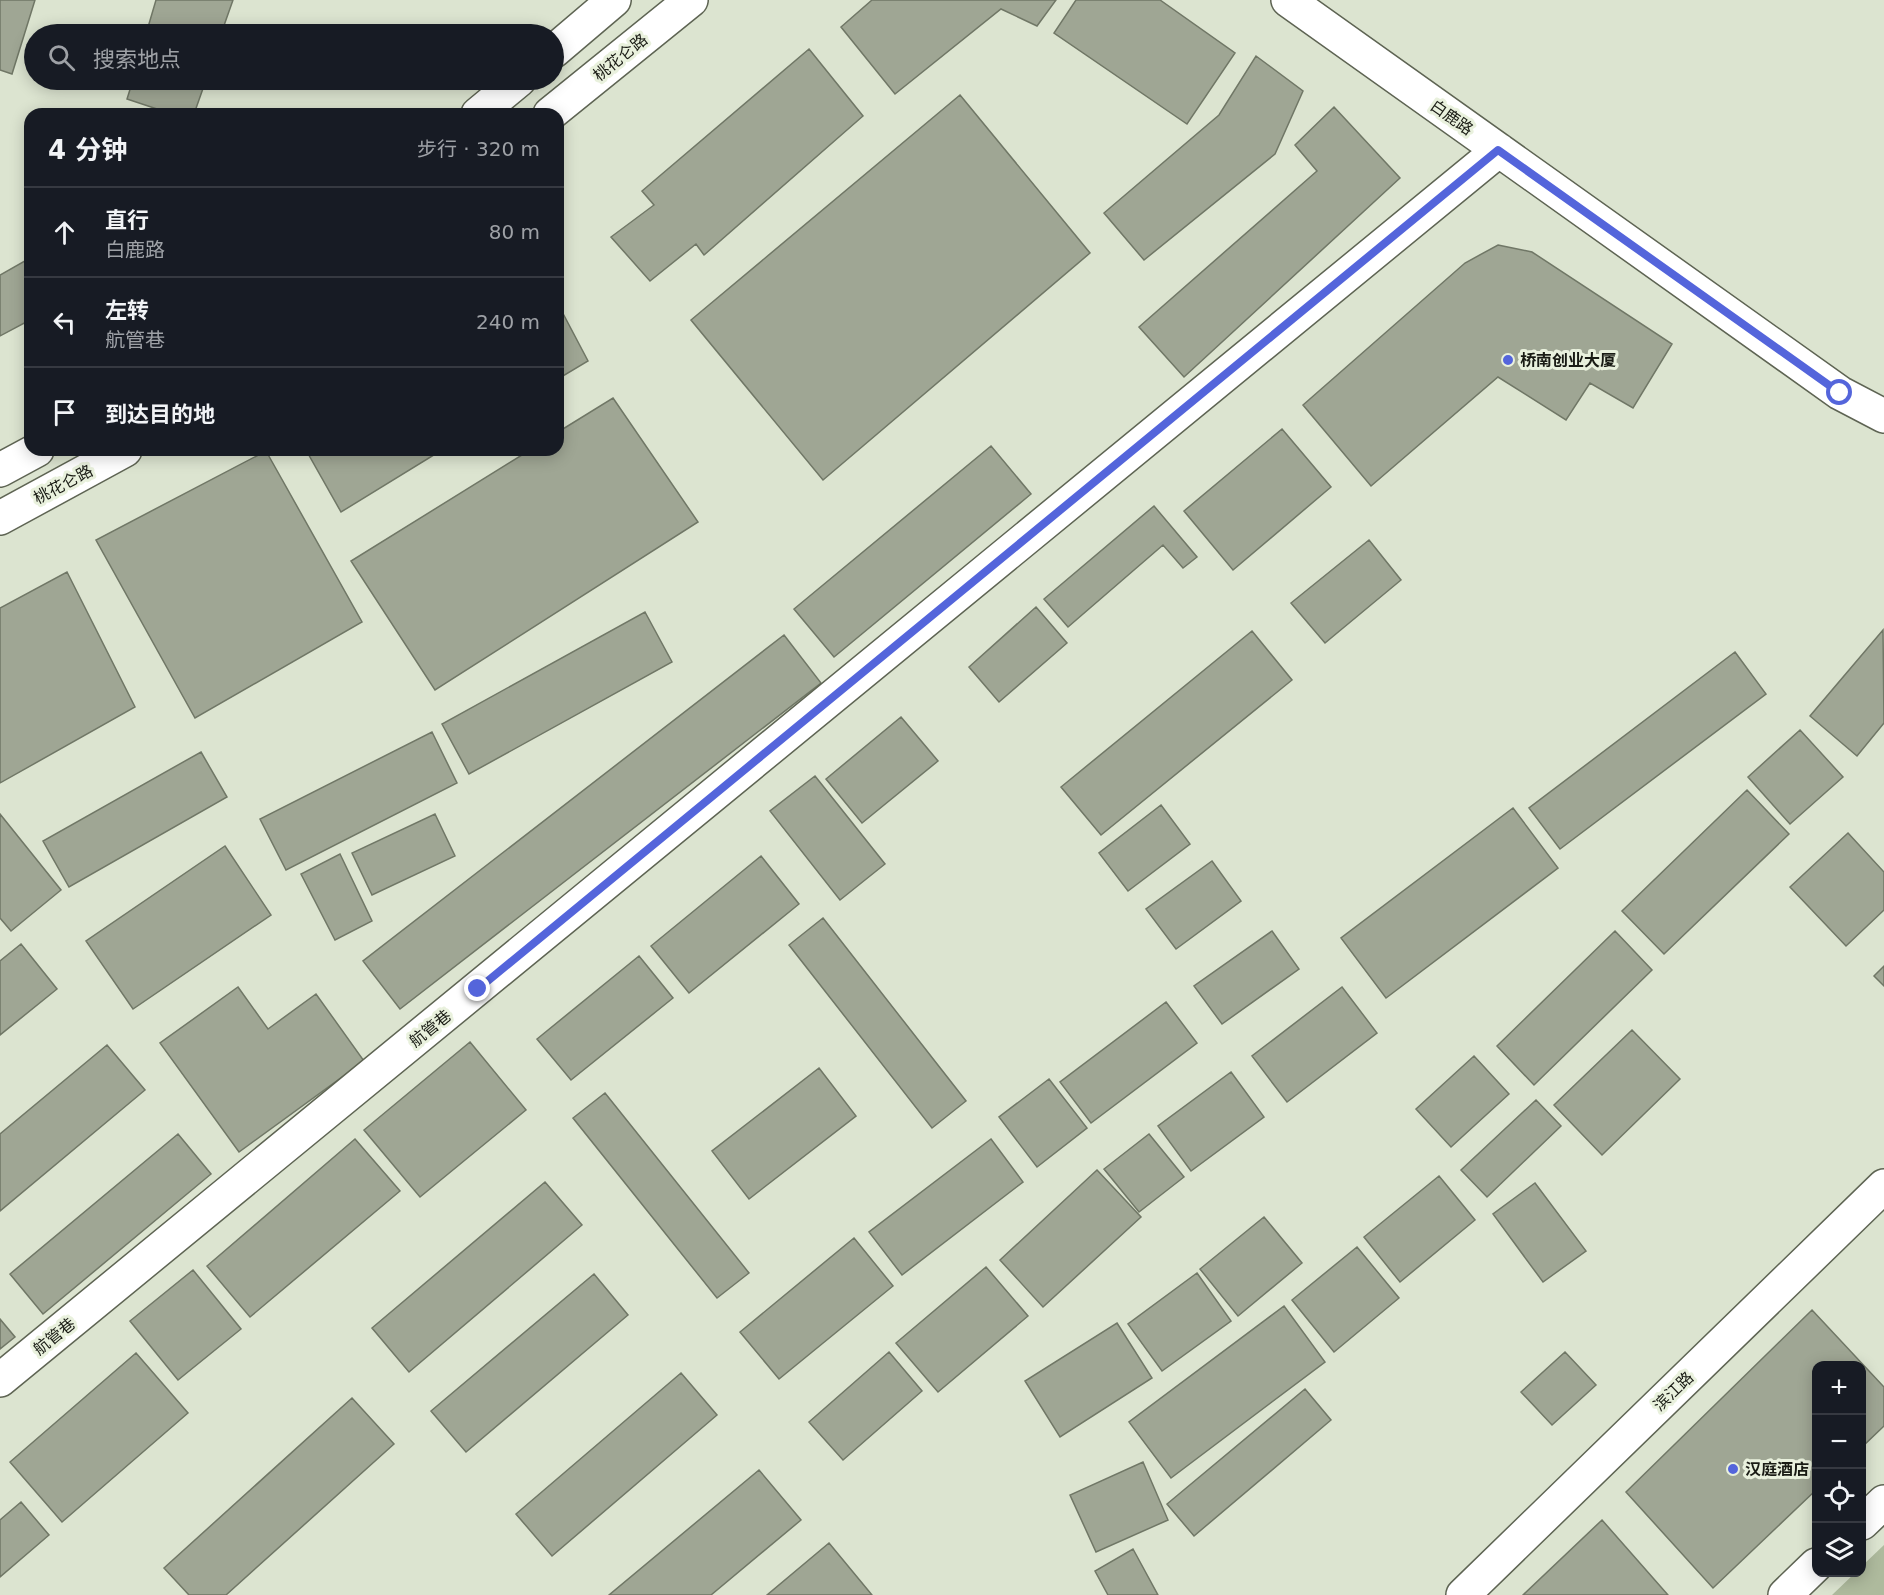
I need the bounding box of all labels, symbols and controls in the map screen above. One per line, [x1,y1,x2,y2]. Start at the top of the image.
search box [24,24,564,90]
street label: 桃花仑路 [589,30,651,85]
icon: search [45,41,78,74]
text: 搜索地点 [93,47,181,72]
street label: 白鹿路 [1427,96,1477,139]
text: 4 分钟 [48,135,127,165]
text: 步行 · 320 m [417,137,540,161]
text: 直行 [105,208,149,233]
icon: ahead [48,216,81,249]
text: 80 m [489,220,540,244]
text: 白鹿路 [105,238,165,262]
text: 左转 [105,298,149,323]
icon: left [48,306,81,339]
text: 240 m [476,310,540,334]
text: 航管巷 [105,328,165,352]
place label: 桥南创业大厦 [1520,351,1616,370]
marker: 桥南创业大厦 [1501,353,1515,367]
route start [1826,379,1852,405]
icon: arrive [48,396,81,429]
text: 到达目的地 [105,402,215,427]
street label: 桃花仑路 [31,461,96,508]
route end [464,975,490,1001]
street label: 航管巷 [406,1006,455,1051]
street label: 航管巷 [30,1314,79,1359]
map controls [1812,1361,1866,1577]
button: + [1812,1361,1866,1415]
street label: 滨江路 [1649,1368,1697,1415]
button: − [1812,1415,1866,1469]
place label: 汉庭酒店 [1745,1460,1809,1479]
marker: 汉庭酒店 [1726,1462,1740,1476]
button: locate [1812,1469,1866,1523]
button: layers [1812,1523,1866,1577]

